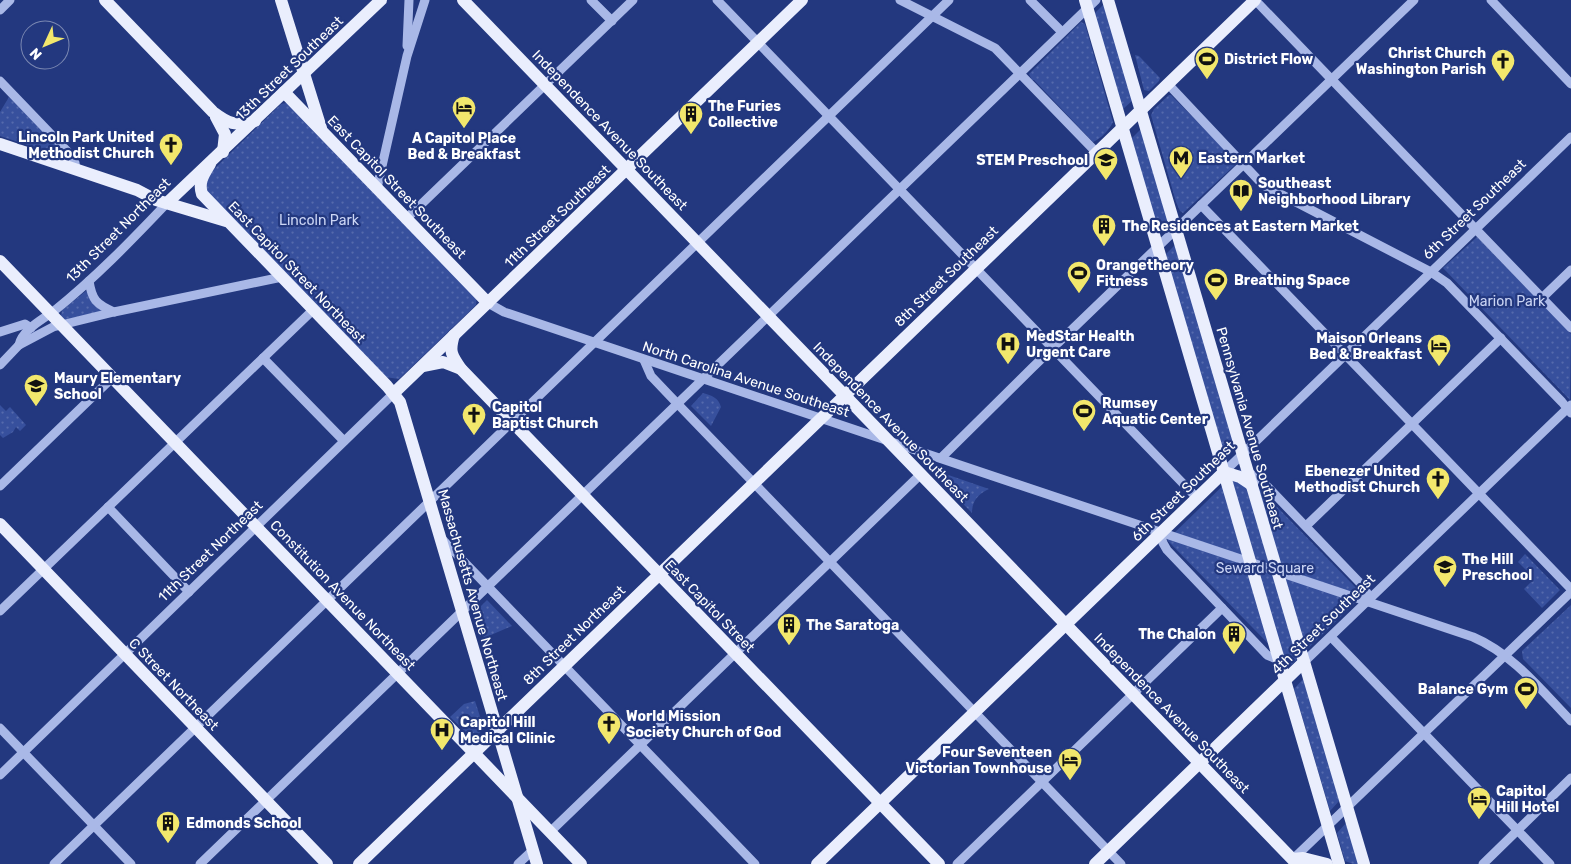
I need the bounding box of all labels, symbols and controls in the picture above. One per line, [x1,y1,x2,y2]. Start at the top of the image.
street label: 13th Street Southeast [232,12,347,124]
north arrow [20,20,70,70]
text: N [26,44,46,63]
place label: Christ Church Washington Parish [1356,45,1486,78]
sports icon: District Flow [1194,46,1220,80]
street label: Independence Avenue Southeast [528,47,691,214]
church icon: Christ Church Washington Parish [1490,48,1516,82]
place label: District Flow [1224,51,1313,68]
hotel icon: A Capitol Place Bed & Breakfast [451,95,477,129]
place label: The Furies Collective [708,98,781,131]
building icon: The Furies Collective [678,101,704,135]
street label: East Capitol Street Southeast [324,112,470,263]
place label: Lincoln Park United Methodist Church [18,129,154,162]
place label: A Capitol Place Bed & Breakfast [408,130,521,163]
church icon: Lincoln Park United Methodist Church [158,132,184,166]
metro station icon: Eastern Market [1168,145,1194,179]
school or university icon: STEM Preschool [1093,147,1119,181]
place label: Eastern Market [1198,150,1305,167]
place label: STEM Preschool [976,152,1088,169]
street label: 6th Street Southeast [1419,155,1530,263]
street label: 11th Street Southeast [501,161,614,271]
street label: 13th Street Northeast [62,174,175,286]
place label: Southeast Neighborhood Library [1258,175,1411,208]
library icon: Southeast Neighborhood Library [1228,178,1254,212]
street label: East Capitol Street Northeast [224,198,369,347]
park label: Lincoln Park [279,212,360,229]
building icon: The Residences at Eastern Market [1091,213,1117,247]
place label: The Residences at Eastern Market [1122,218,1359,235]
street label: 8th Street Southeast [891,222,1002,330]
place label: Orangetheory Fitness [1096,257,1194,290]
sports icon: Orangetheory Fitness [1066,260,1092,294]
sports icon: Breathing Space [1203,267,1229,301]
place label: Breathing Space [1234,272,1350,289]
park label: Marion Park [1469,293,1546,310]
street label: Pennsylvania Avenue Southeast [1212,325,1287,532]
place label: MedStar Health Urgent Care [1026,328,1135,361]
place label: Maison Orleans Bed & Breakfast [1309,330,1422,363]
hospital icon: MedStar Health Urgent Care [995,331,1021,365]
hotel icon: Maison Orleans Bed & Breakfast [1426,333,1452,367]
street label: North Carolina Avenue Southeast [640,338,852,421]
street label: Independence Avenue Southeast [809,339,972,506]
place label: Maury Elementary School [54,370,182,403]
school or university icon: Maury Elementary School [23,373,49,407]
place label: Rumsey Aquatic Center [1102,395,1209,428]
sports icon: Rumsey Aquatic Center [1071,398,1097,432]
place label: Capitol Baptist Church [492,399,598,432]
church icon: Capitol Baptist Church [461,402,487,436]
street label: 6th Street Southeast [1128,437,1239,545]
place label: Ebenezer United Methodist Church [1294,463,1420,496]
church icon: Ebenezer United Methodist Church [1425,466,1451,500]
street label: Massachusetts Avenue Northeast [434,487,511,703]
street label: 11th Street Northeast [155,497,266,606]
street label: Constitution Avenue Northeast [266,517,419,674]
place label: The Hill Preschool [1462,551,1532,584]
school or university icon: The Hill Preschool [1432,554,1458,588]
street label: East Capitol Street [661,557,758,656]
park label: Seward Square [1216,560,1314,577]
street label: 4th Street Southeast [1268,570,1379,678]
street label: 8th Street Northeast [520,582,629,689]
building icon: The Saratoga [776,612,802,646]
place label: The Saratoga [806,617,899,634]
building icon: The Chalon [1221,621,1247,655]
place label: The Chalon [1138,626,1216,643]
street label: Independence Avenue Southeast [1090,630,1253,797]
street label: C Street Northeast [125,635,222,734]
sports icon: Balance Gym [1513,676,1539,710]
place label: Balance Gym [1418,681,1508,698]
place label: World Mission Society Church of God [626,708,781,741]
church icon: World Mission Society Church of God [596,711,622,745]
place label: Capitol Hill Medical Clinic [460,714,555,747]
hospital icon: Capitol Hill Medical Clinic [429,717,455,751]
place label: Four Seventeen Victorian Townhouse [905,744,1052,777]
hotel icon: Four Seventeen Victorian Townhouse [1057,747,1083,781]
place label: Capitol Hill Hotel [1496,783,1559,816]
hotel icon: Capitol Hill Hotel [1466,786,1492,820]
building icon: Edmonds School [155,810,181,844]
place label: Edmonds School [186,815,301,832]

